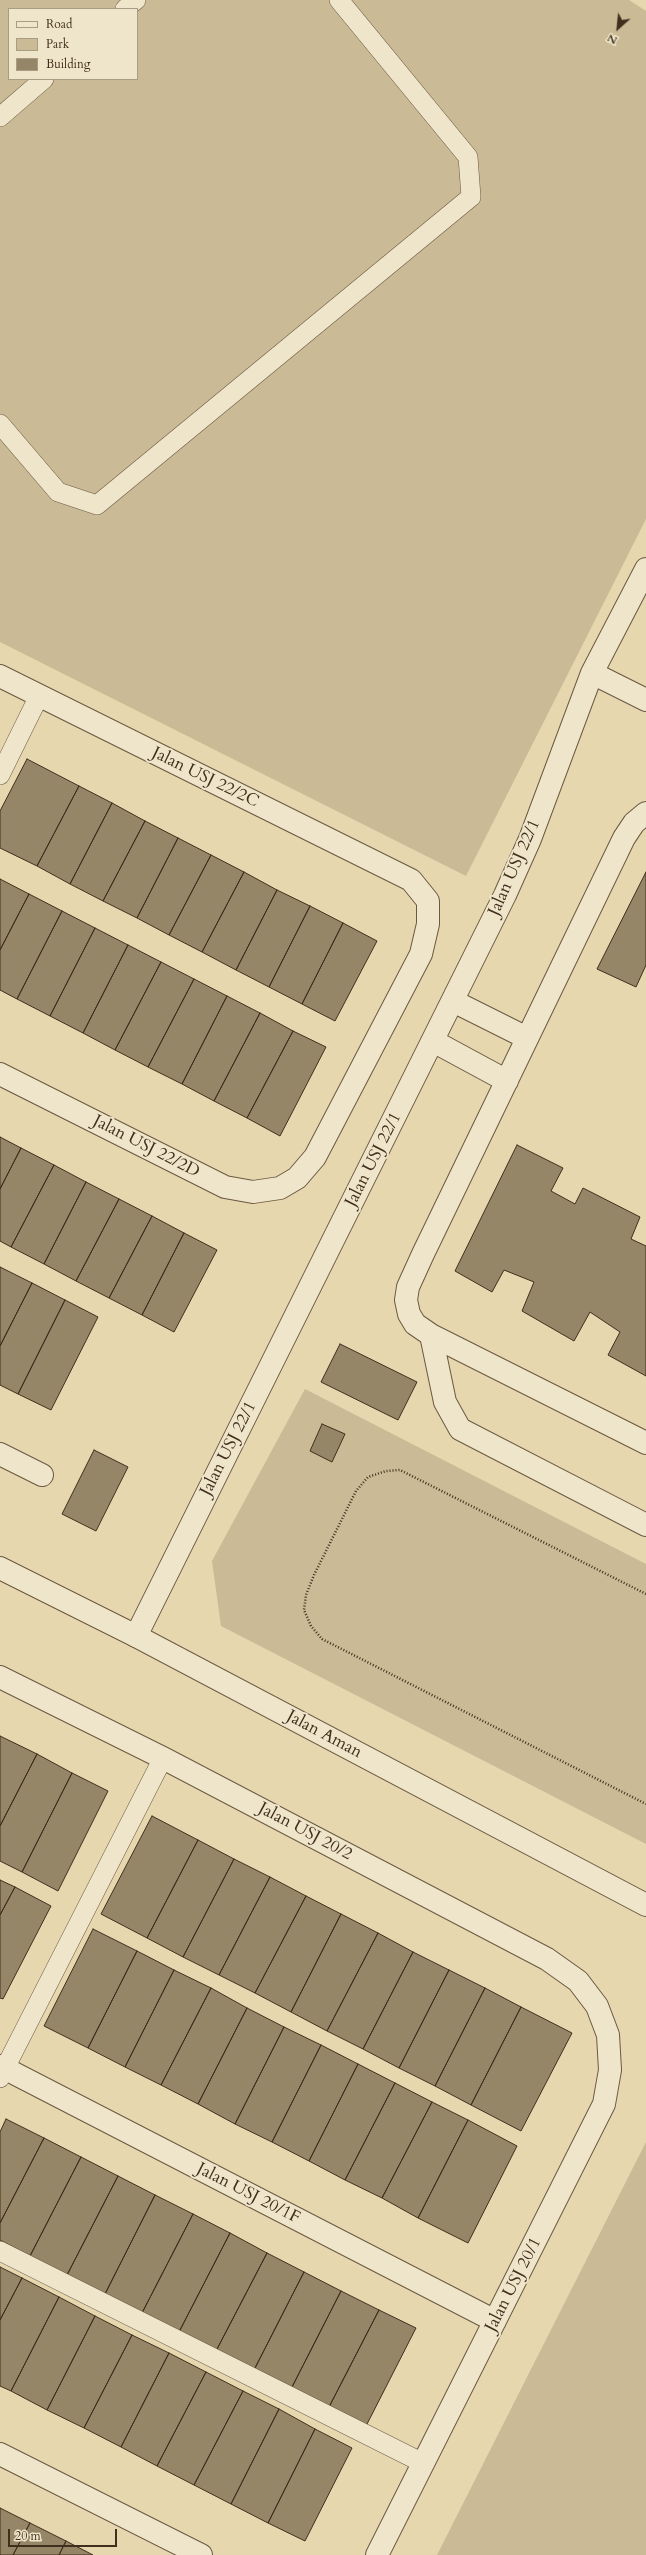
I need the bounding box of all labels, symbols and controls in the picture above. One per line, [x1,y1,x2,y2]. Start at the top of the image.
legend [8,8,138,80]
north arrow [598,8,638,48]
text: Road [46,16,72,32]
text: N [605,30,620,48]
text: Park [46,36,69,52]
text: Building [46,56,90,72]
street label: Jalan USJ 22/2C [148,743,262,813]
street label: Jalan USJ 22/1 [485,817,545,919]
street label: Jalan USJ 22/1 [341,1109,407,1211]
street label: Jalan USJ 22/2D [89,1111,203,1183]
street label: Jalan USJ 22/1 [196,1398,262,1500]
street label: Jalan Aman [283,1707,365,1763]
street label: Jalan USJ 20/2 [255,1799,355,1865]
street label: Jalan USJ 20/1F [193,2159,303,2229]
street label: Jalan USJ 20/1 [481,2234,547,2336]
scale bar [10,2521,119,2547]
text: 20 m [15,2528,41,2544]

